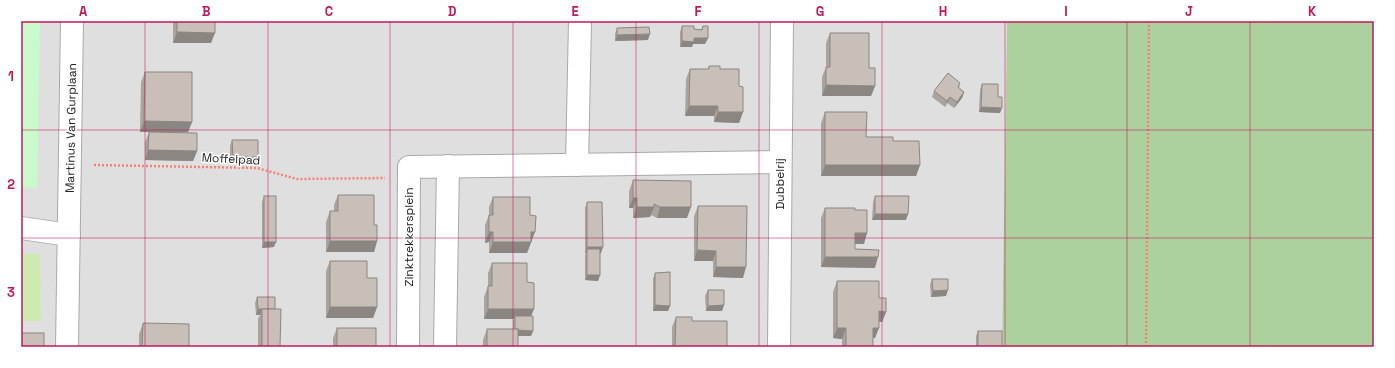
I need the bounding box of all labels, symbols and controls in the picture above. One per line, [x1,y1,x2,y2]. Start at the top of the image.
text: A [79,3,88,20]
text: B [202,3,211,20]
text: C [325,3,333,20]
text: D [448,3,457,20]
text: E [571,3,579,20]
text: F [695,3,702,20]
text: G [816,3,824,20]
text: H [939,3,947,20]
text: I [1064,3,1068,20]
text: J [1185,3,1193,20]
text: K [1308,3,1317,20]
street label: Martinus Van Gurplaan [62,63,80,193]
text: 1 [8,68,14,85]
street label: Moffelpad [201,149,261,169]
street label: Dubbelrij [772,158,788,210]
text: 2 [7,176,15,193]
street label: Zinktrekkersplein [401,187,417,287]
text: 3 [7,284,15,301]

